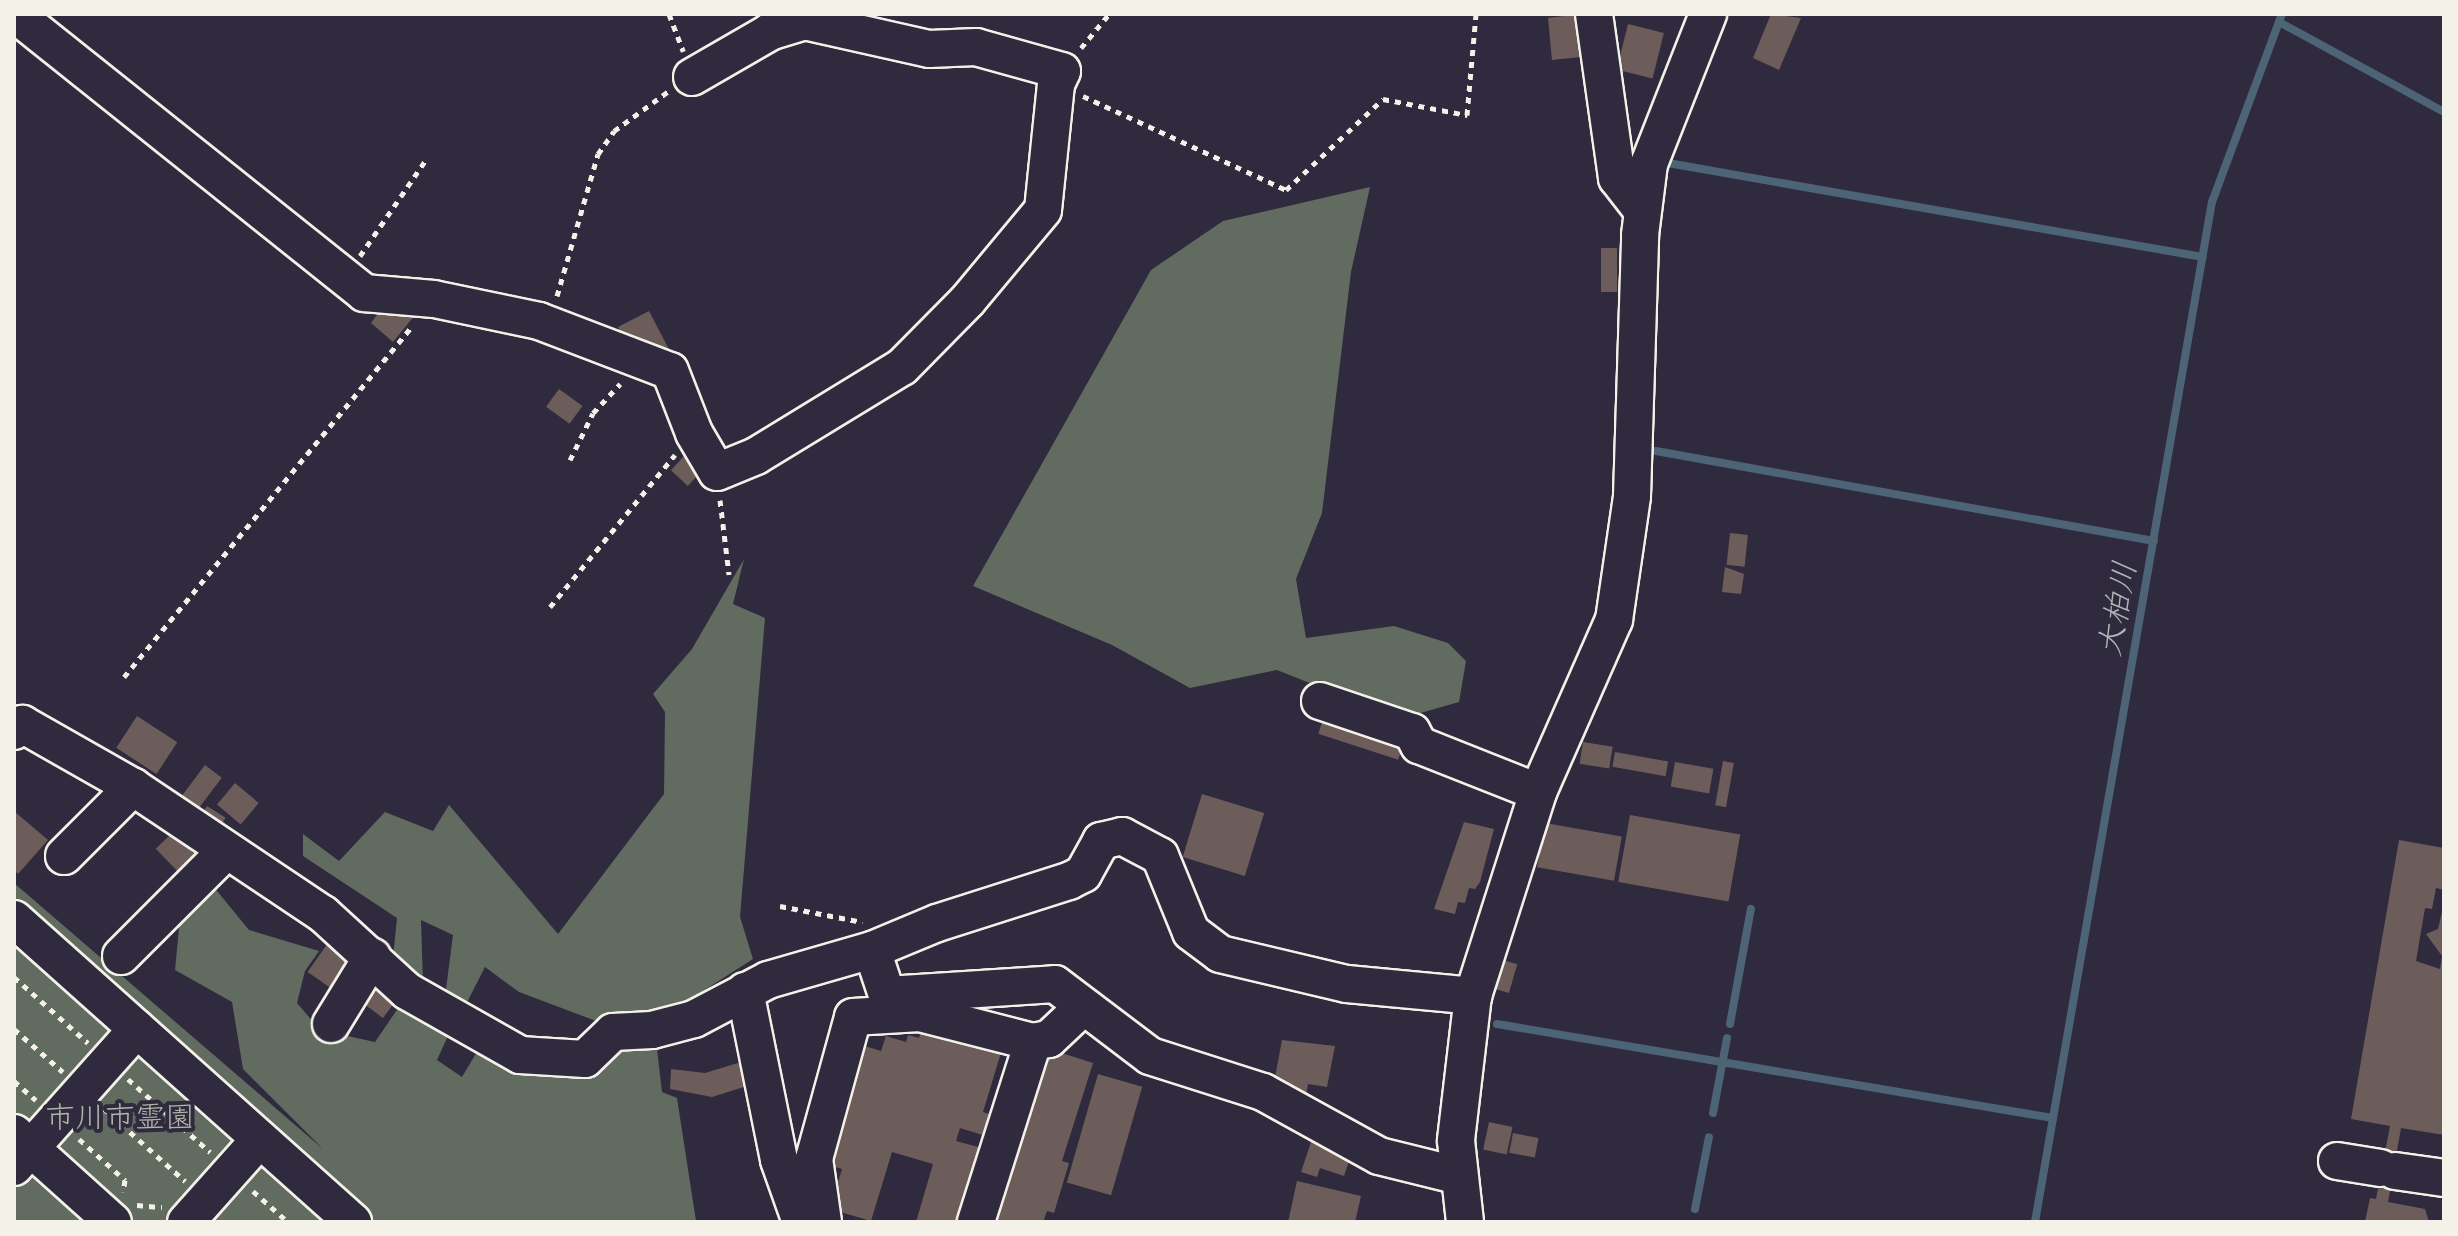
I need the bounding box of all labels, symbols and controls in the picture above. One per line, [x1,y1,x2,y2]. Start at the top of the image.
water label: 大柏川 [2090,558,2144,660]
park label: 市川市霊園 [45,1098,195,1134]

